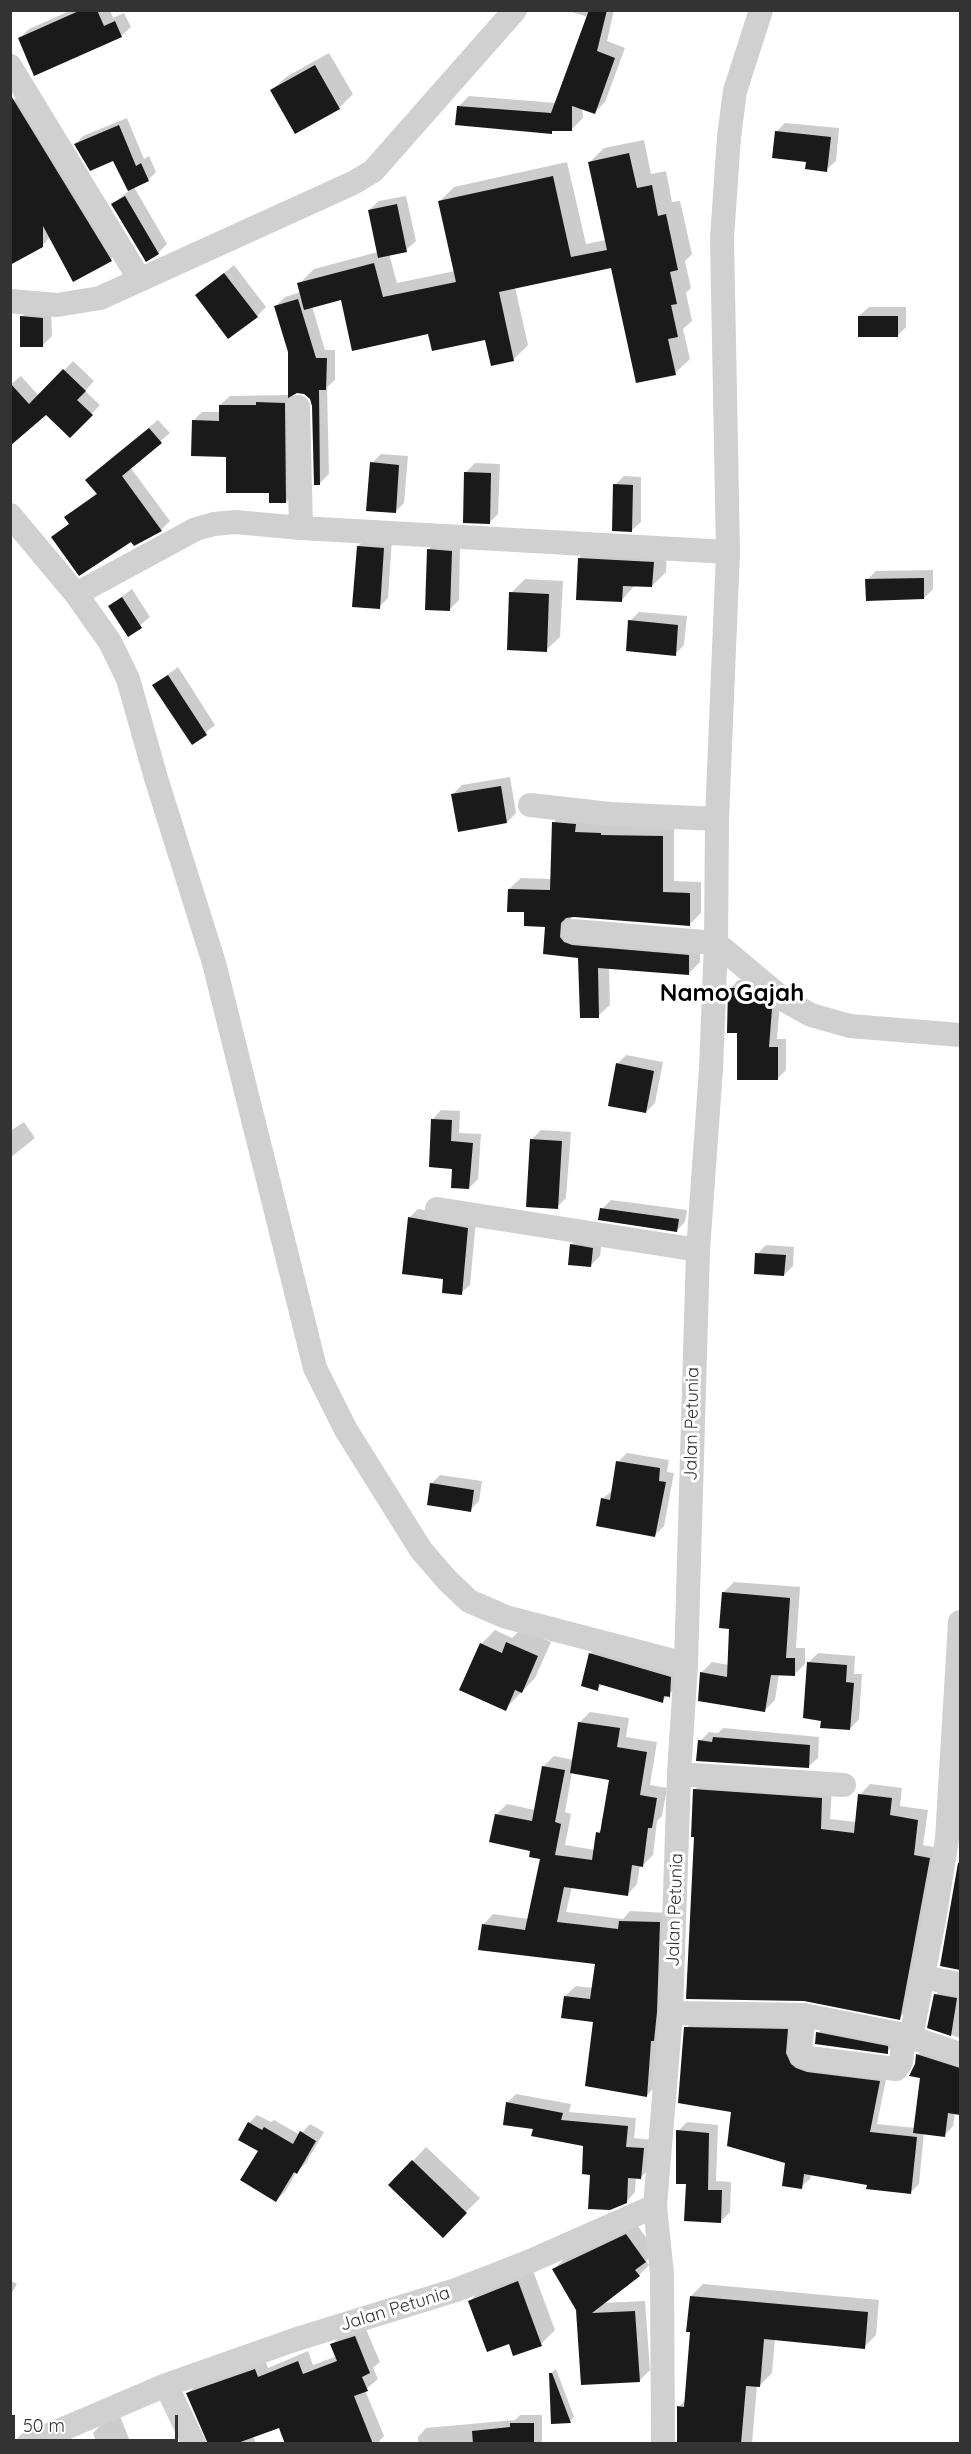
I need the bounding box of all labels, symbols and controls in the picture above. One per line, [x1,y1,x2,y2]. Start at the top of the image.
district label: Namo Gajah [660,980,804,1008]
street label: Jalan Petunia [680,1367,704,1481]
street label: Jalan Petunia [662,1853,688,1967]
street label: Jalan Petunia [337,2282,453,2336]
scale bar [15,2403,182,2441]
text: 50 m [23,2414,65,2437]

